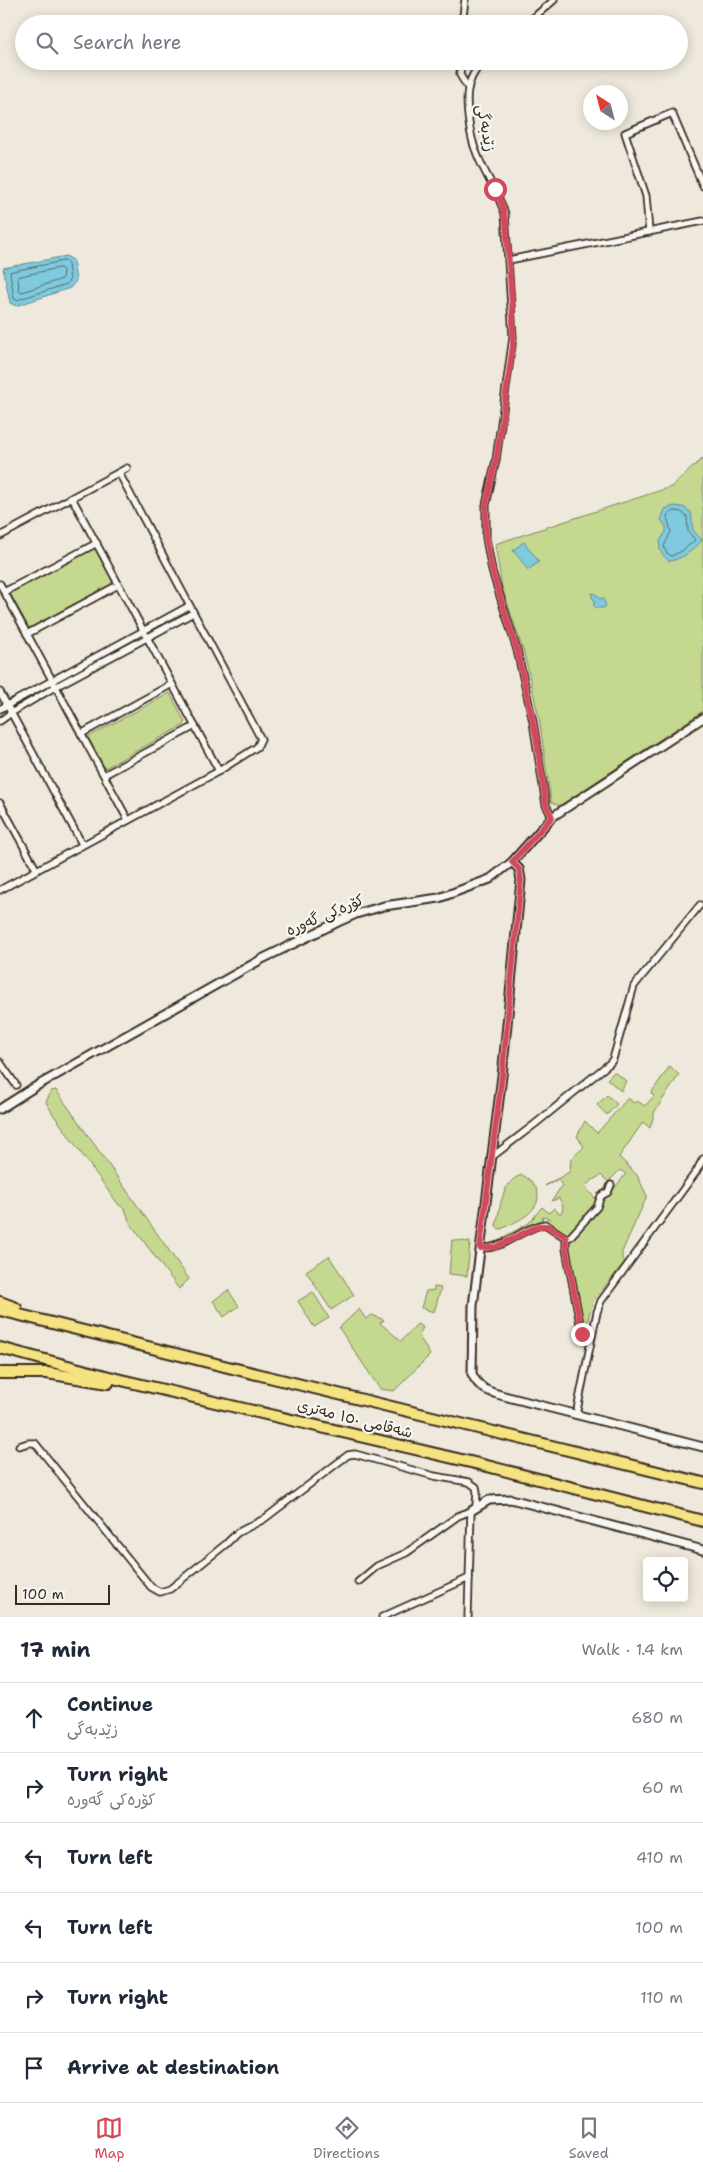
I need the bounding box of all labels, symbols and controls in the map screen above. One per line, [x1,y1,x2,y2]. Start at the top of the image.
search box [15,15,688,70]
icon: search [33,29,61,57]
text: Search here [73,30,182,55]
north arrow [583,85,628,130]
street label: زێدبەگی [472,103,500,153]
route start [484,178,507,201]
street label: کۆرەکی گەورە [283,890,367,940]
route end [571,1323,594,1346]
street label: شەقامی ١٥٠ مەتری [295,1395,415,1443]
map controls [643,1557,688,1602]
button: locate [643,1557,688,1602]
scale bar [15,1582,110,1605]
text: 100 m [22,1585,64,1603]
text: 17 min [20,1636,91,1664]
text: Walk · 1.4 km [582,1639,683,1660]
text: Continue [67,1692,153,1717]
icon: ahead [20,1704,48,1732]
text: 680 m [631,1707,683,1728]
text: زێدبەگی [67,1719,118,1740]
text: Turn right [67,1762,168,1787]
icon: right [20,1774,48,1802]
text: 60 m [642,1777,683,1798]
text: کۆرەکی گەورە [67,1789,156,1810]
icon: left [20,1844,48,1872]
text: Turn left [67,1845,153,1870]
text: 410 m [636,1847,683,1868]
icon: left [20,1914,48,1942]
text: Turn left [67,1915,153,1940]
text: 100 m [635,1917,683,1938]
icon: right [20,1984,48,2012]
text: Turn right [67,1985,168,2010]
text: 110 m [640,1987,683,2008]
icon: arrive [20,2054,48,2082]
text: Arrive at destination [67,2055,279,2080]
tab: Map [94,2114,124,2162]
tab: Directions [313,2114,380,2162]
tab: Saved [569,2114,609,2162]

